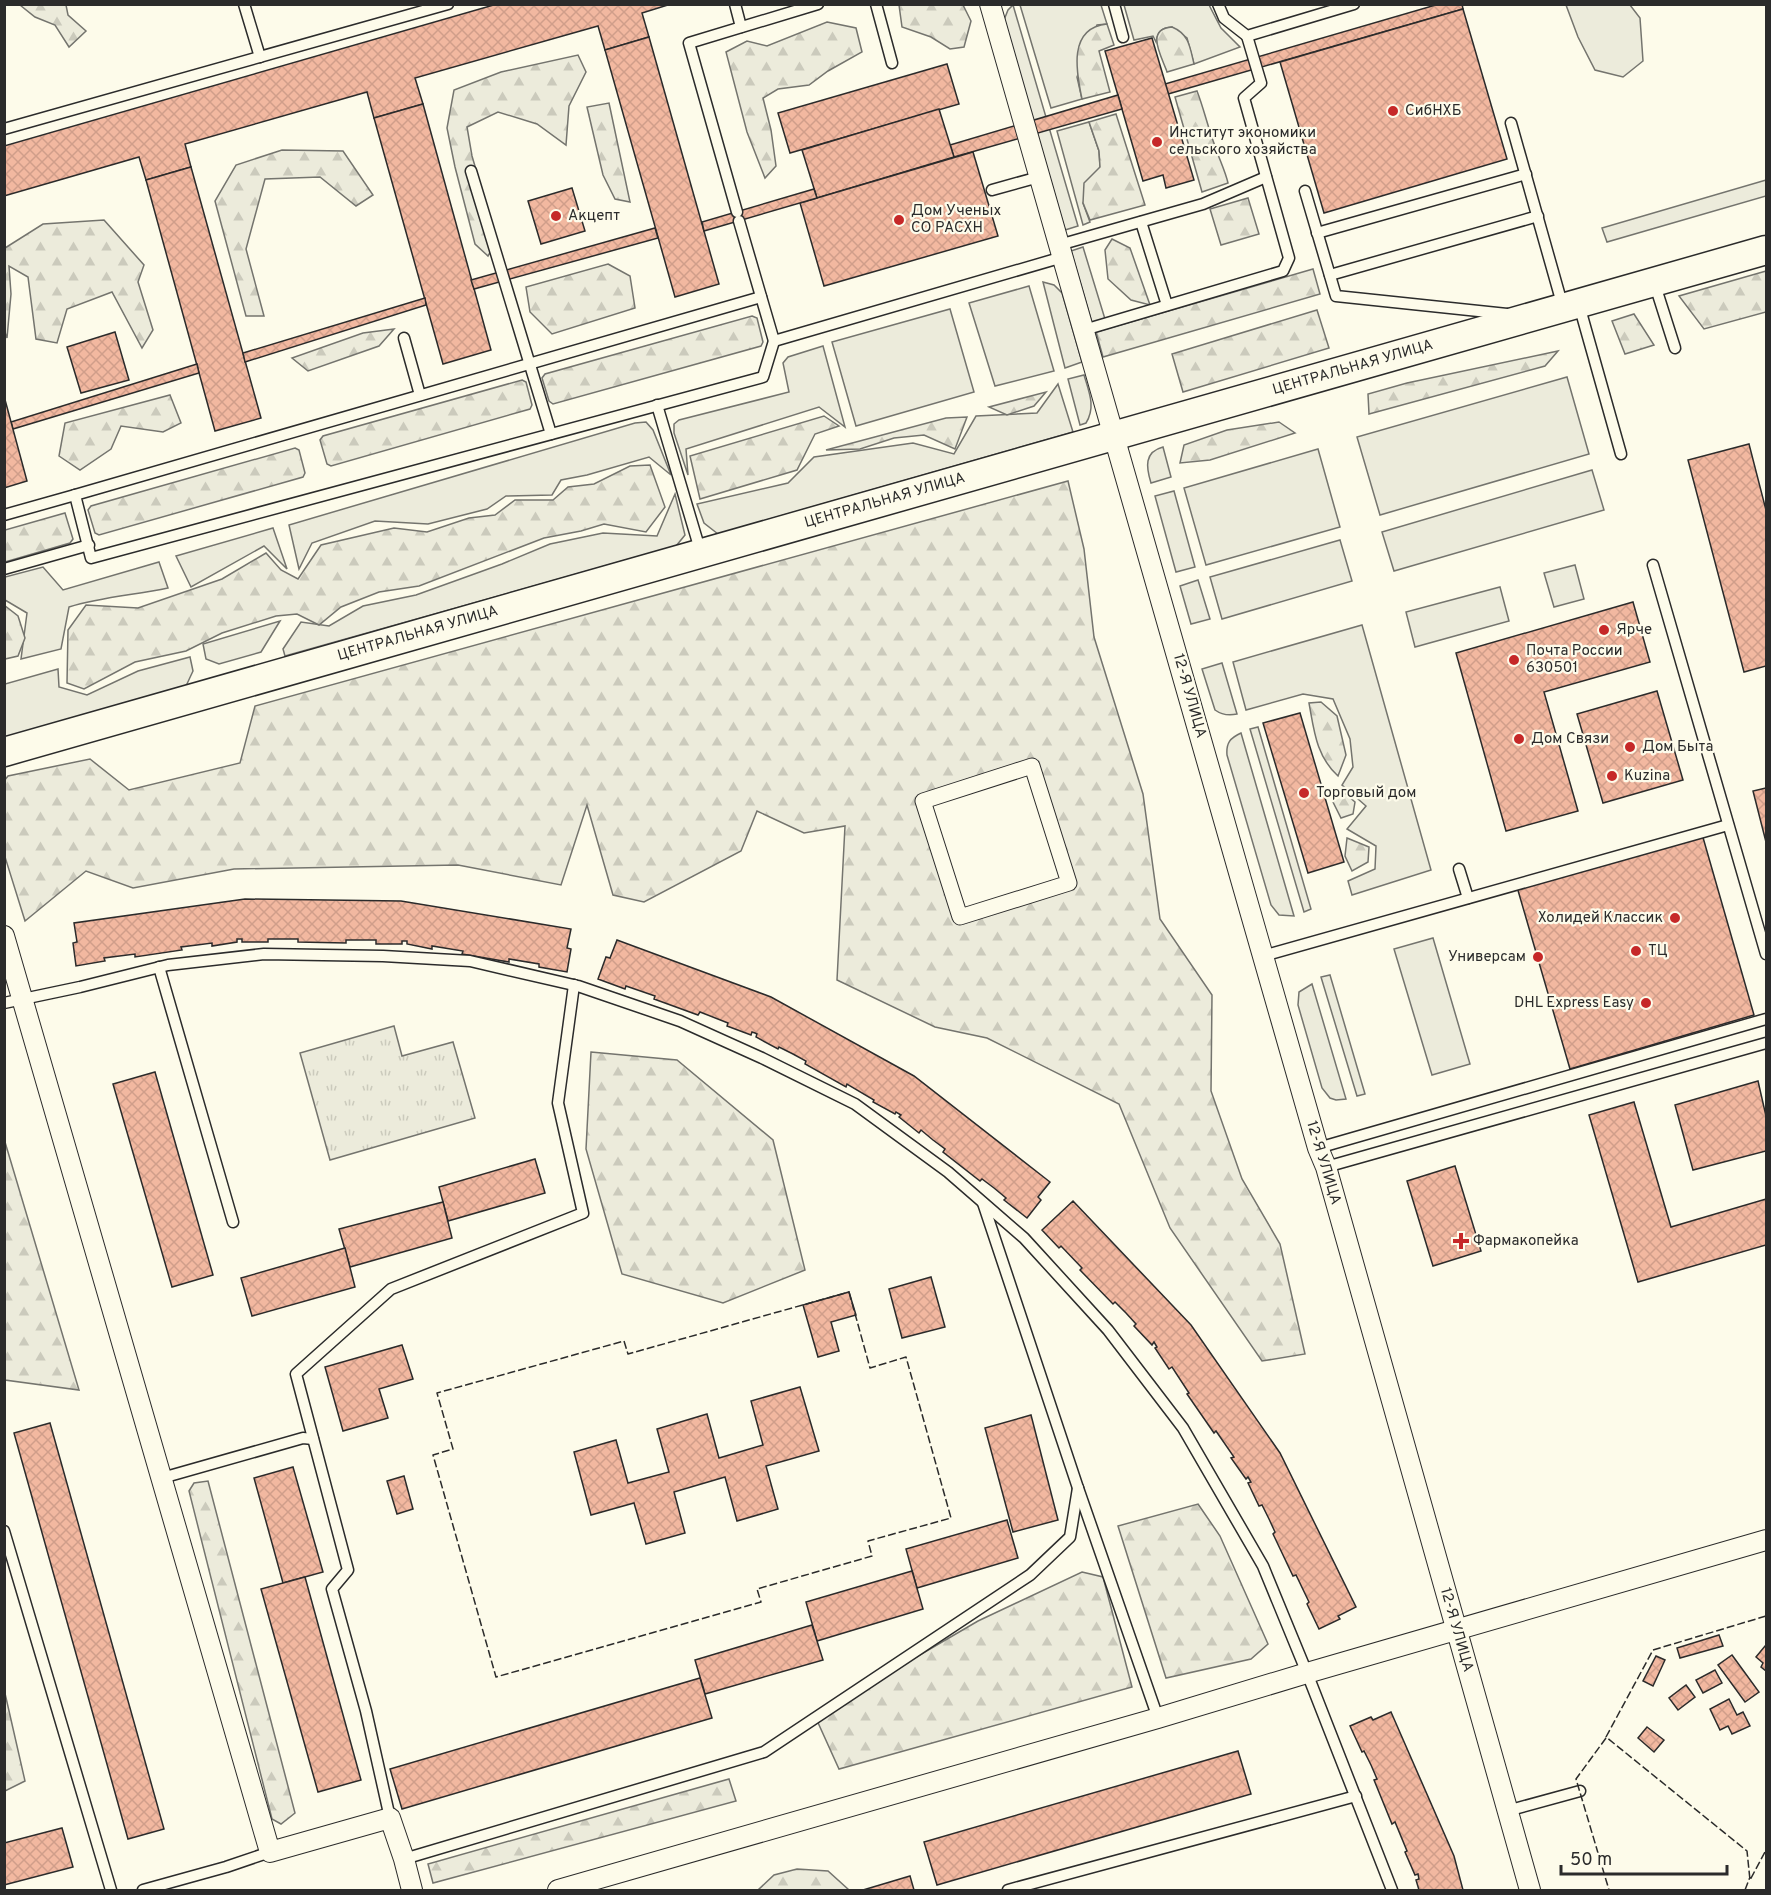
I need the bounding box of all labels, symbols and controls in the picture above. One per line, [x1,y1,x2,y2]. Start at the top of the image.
place label: СибНХБ [1405,102,1461,121]
marker: СибНХБ [1386,104,1400,118]
place label: Институт экономики сельского хозяйства [1169,124,1317,160]
marker: Институт экономики сельского хозяйства [1150,135,1164,149]
place label: Дом Ученых СО РАСХН [911,202,1001,238]
place label: Акцепт [568,207,620,226]
marker: Акцепт [549,209,563,223]
marker: Дом Ученых СО РАСХН [892,213,906,227]
street label: ЦЕНТРАЛЬНАЯ УЛИЦА [1271,336,1435,400]
street label: ЦЕНТРАЛЬНАЯ УЛИЦА [803,469,967,533]
street label: ЦЕНТРАЛЬНАЯ УЛИЦА [336,602,500,666]
place label: Ярче [1616,621,1652,640]
marker: Ярче [1597,623,1611,637]
place label: Почта России 630501 [1526,642,1623,678]
street label: 12-Я УЛИЦА [1168,652,1210,740]
marker: Почта России 630501 [1507,653,1521,667]
place label: Дом Связи [1531,730,1609,749]
marker: Дом Связи [1512,732,1526,746]
place label: Дом Быта [1642,738,1713,757]
marker: Дом Быта [1623,740,1637,754]
place label: Kuzina [1624,767,1670,786]
marker: Kuzina [1605,769,1619,783]
place label: Торговый дом [1316,784,1416,803]
marker: Торговый дом [1297,786,1311,800]
place label: Холидей Классик [1538,909,1663,928]
marker: Холидей Классик [1668,911,1682,925]
place label: ТЦ [1648,942,1668,961]
marker: ТЦ [1629,944,1643,958]
place label: Универсам [1448,948,1526,967]
marker: Универсам [1531,950,1545,964]
place label: DHL Express Easy [1514,994,1634,1013]
marker: DHL Express Easy [1639,996,1653,1010]
street label: 12-Я УЛИЦА [1301,1119,1345,1207]
place label: Фармакопейка [1473,1232,1579,1251]
marker: Фармакопейка [1454,1234,1468,1248]
street label: 12-Я УЛИЦА [1435,1586,1477,1674]
scale bar [1561,1838,1728,1876]
text: 50 m [1570,1849,1612,1872]

